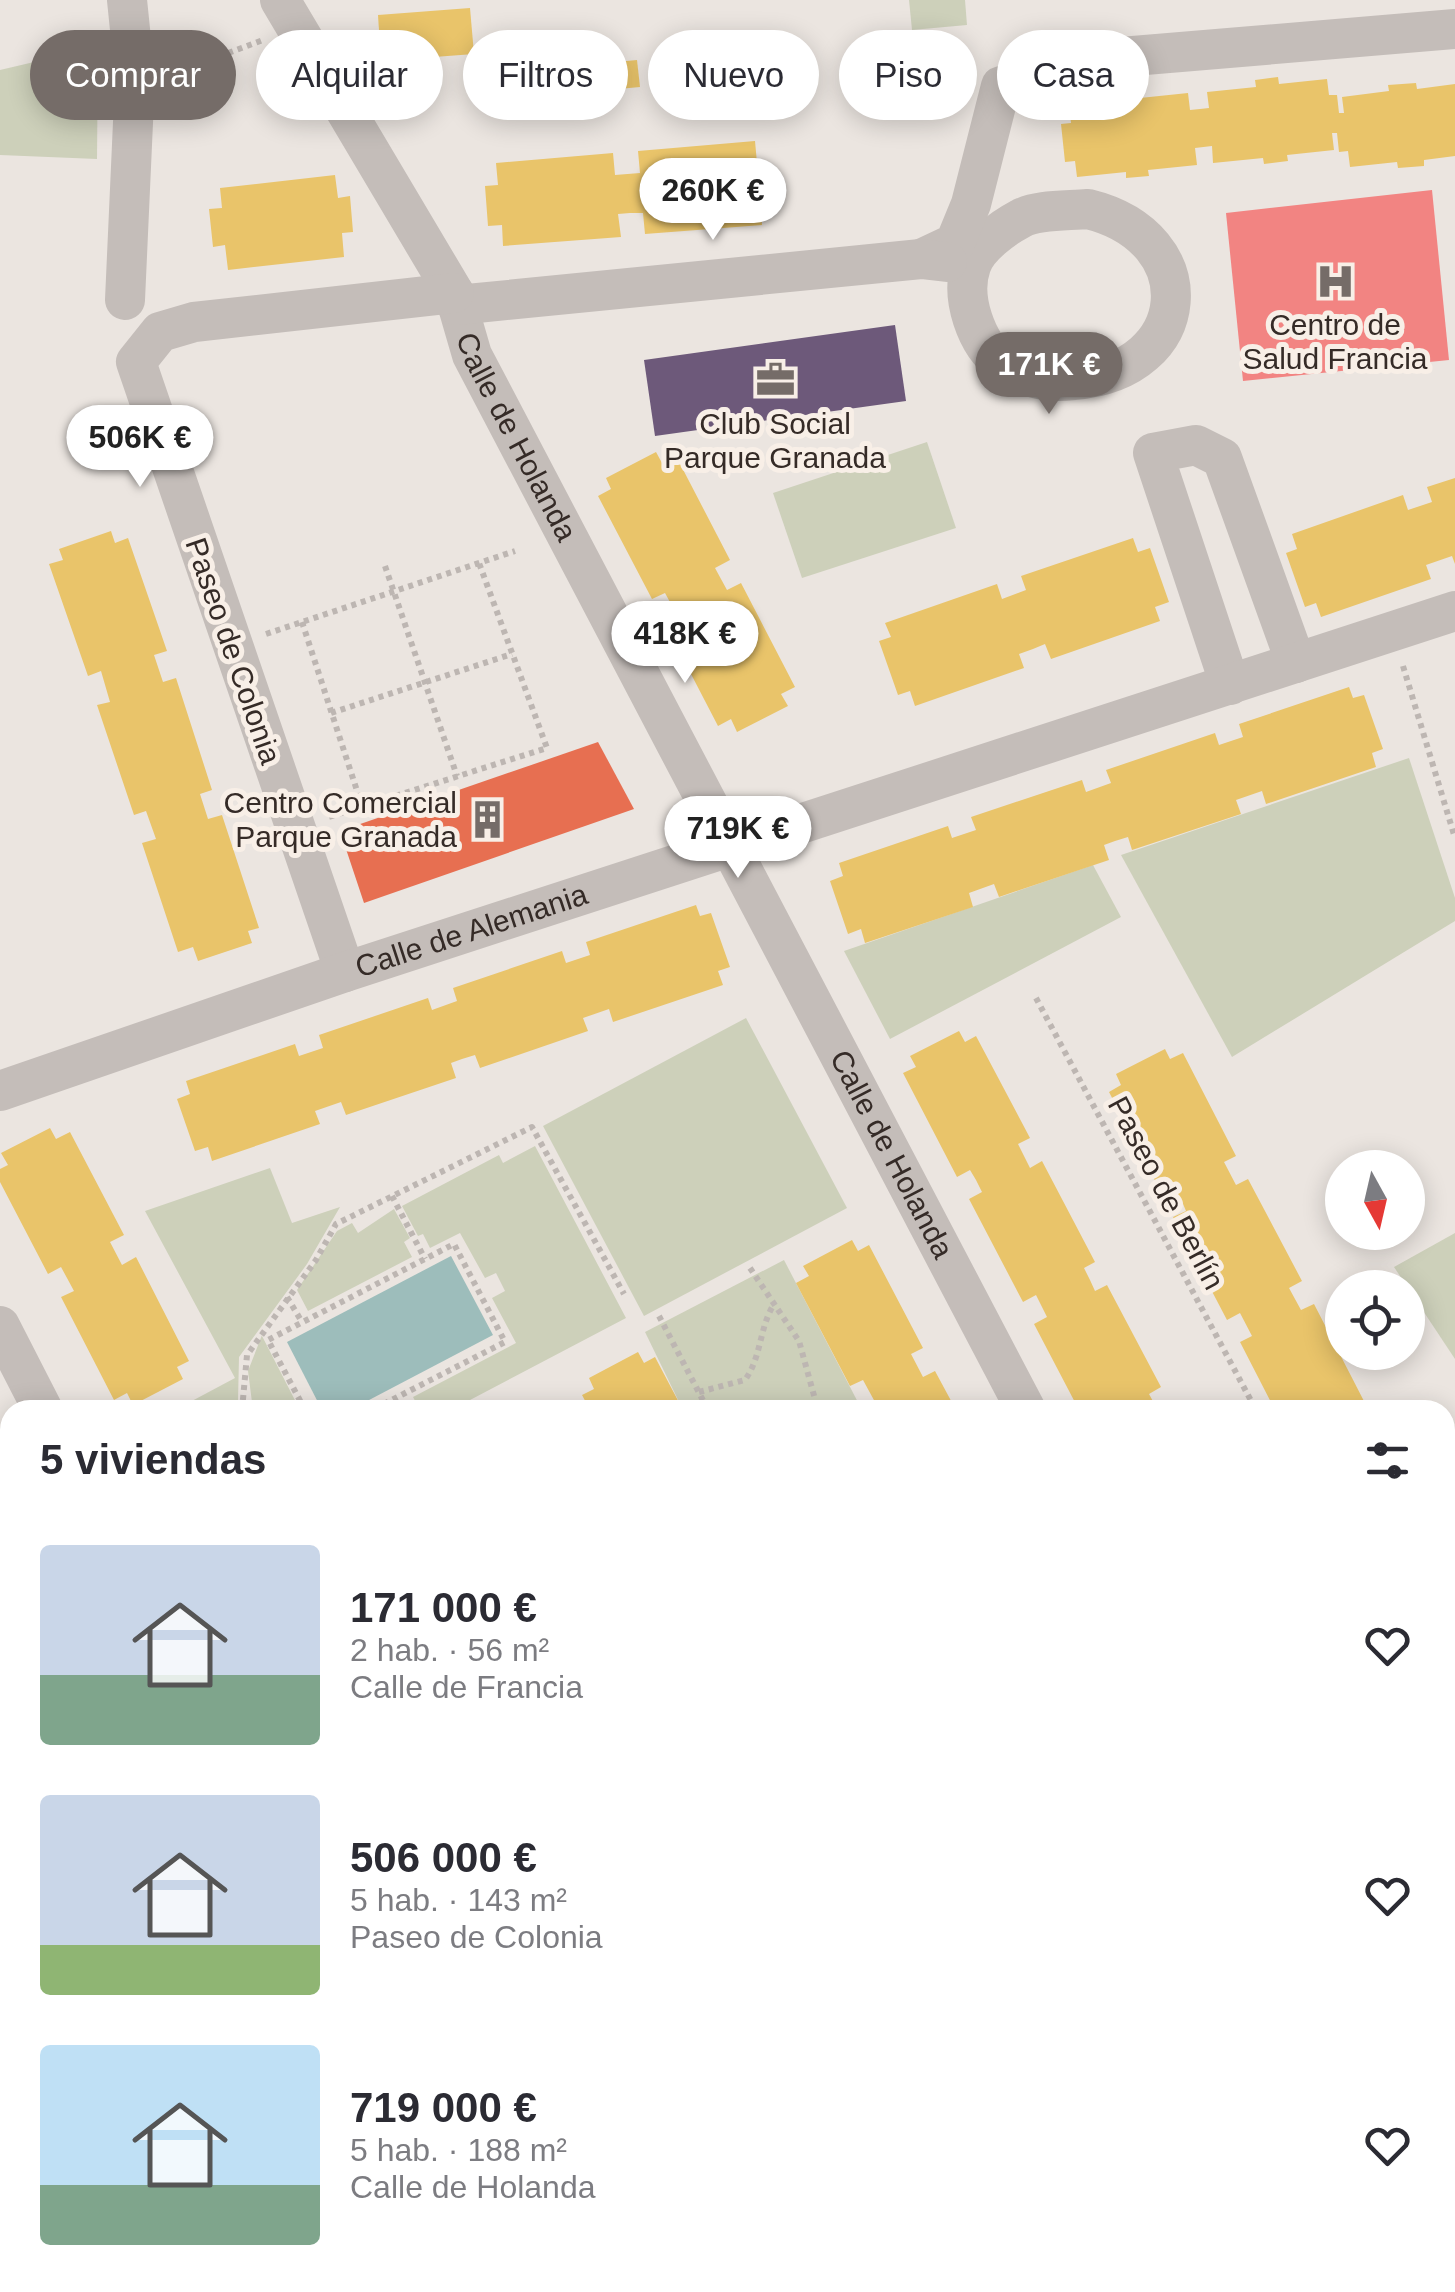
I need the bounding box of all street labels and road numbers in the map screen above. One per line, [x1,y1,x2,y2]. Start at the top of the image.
street label: Calle de Holanda [450,329,584,547]
street label: Paseo de Colonia [179,533,288,768]
street label: Calle de Alemania [351,877,592,983]
street label: Calle de Holanda [824,1044,960,1264]
street label: Paseo de Berlín [1102,1091,1231,1295]

